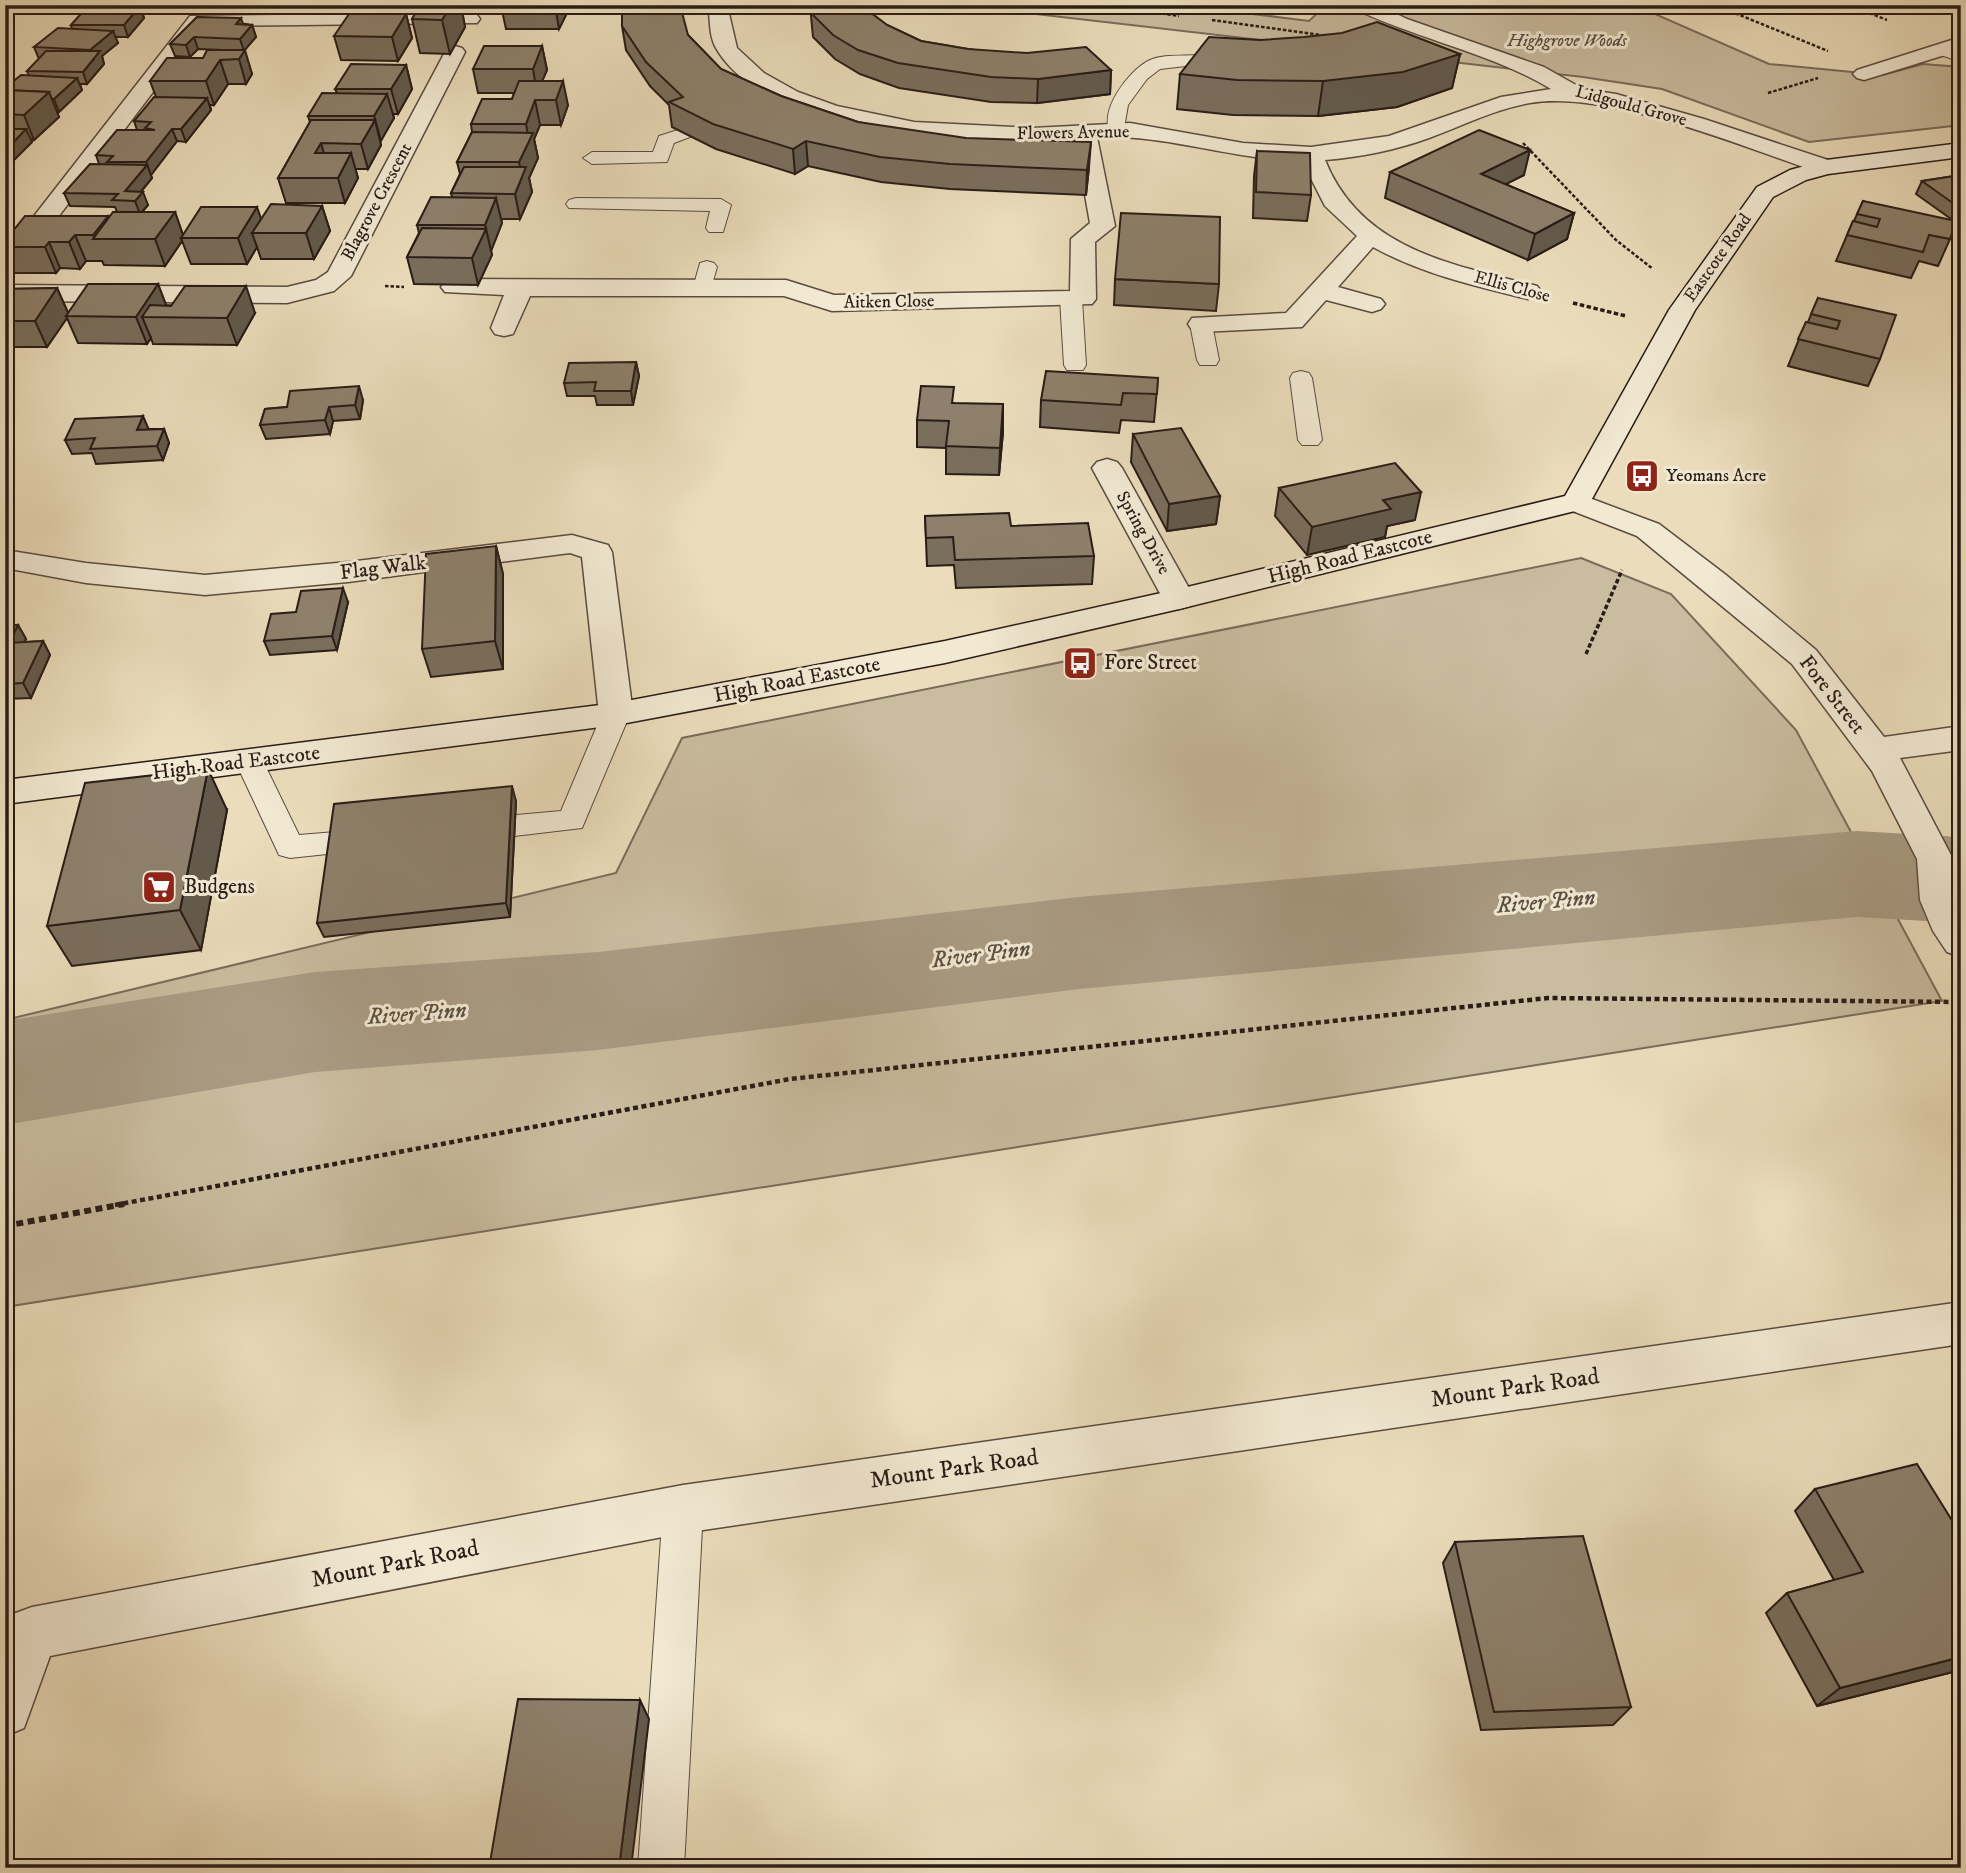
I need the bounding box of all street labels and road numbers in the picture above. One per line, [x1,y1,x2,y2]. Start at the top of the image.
street label: Lidgould Grove [1573,81,1689,131]
street label: Flowers Avenue [1017,121,1129,145]
street label: Blagrove Crescent [337,139,417,265]
street label: Eastcote Road [1679,209,1757,307]
street label: Ellis Close [1472,266,1552,308]
street label: Aitken Close [843,290,935,314]
street label: Spring Drive [1111,487,1175,579]
street label: High Road Eastcote [1265,524,1435,590]
street label: Flag Walk [339,550,428,586]
street label: Fore Street [1793,650,1871,740]
street label: High Road Eastcote [712,651,883,709]
street label: High Road Eastcote [151,740,322,786]
street label: Mount Park Road [1429,1361,1601,1415]
street label: Mount Park Road [868,1442,1040,1496]
street label: Mount Park Road [309,1533,481,1595]

